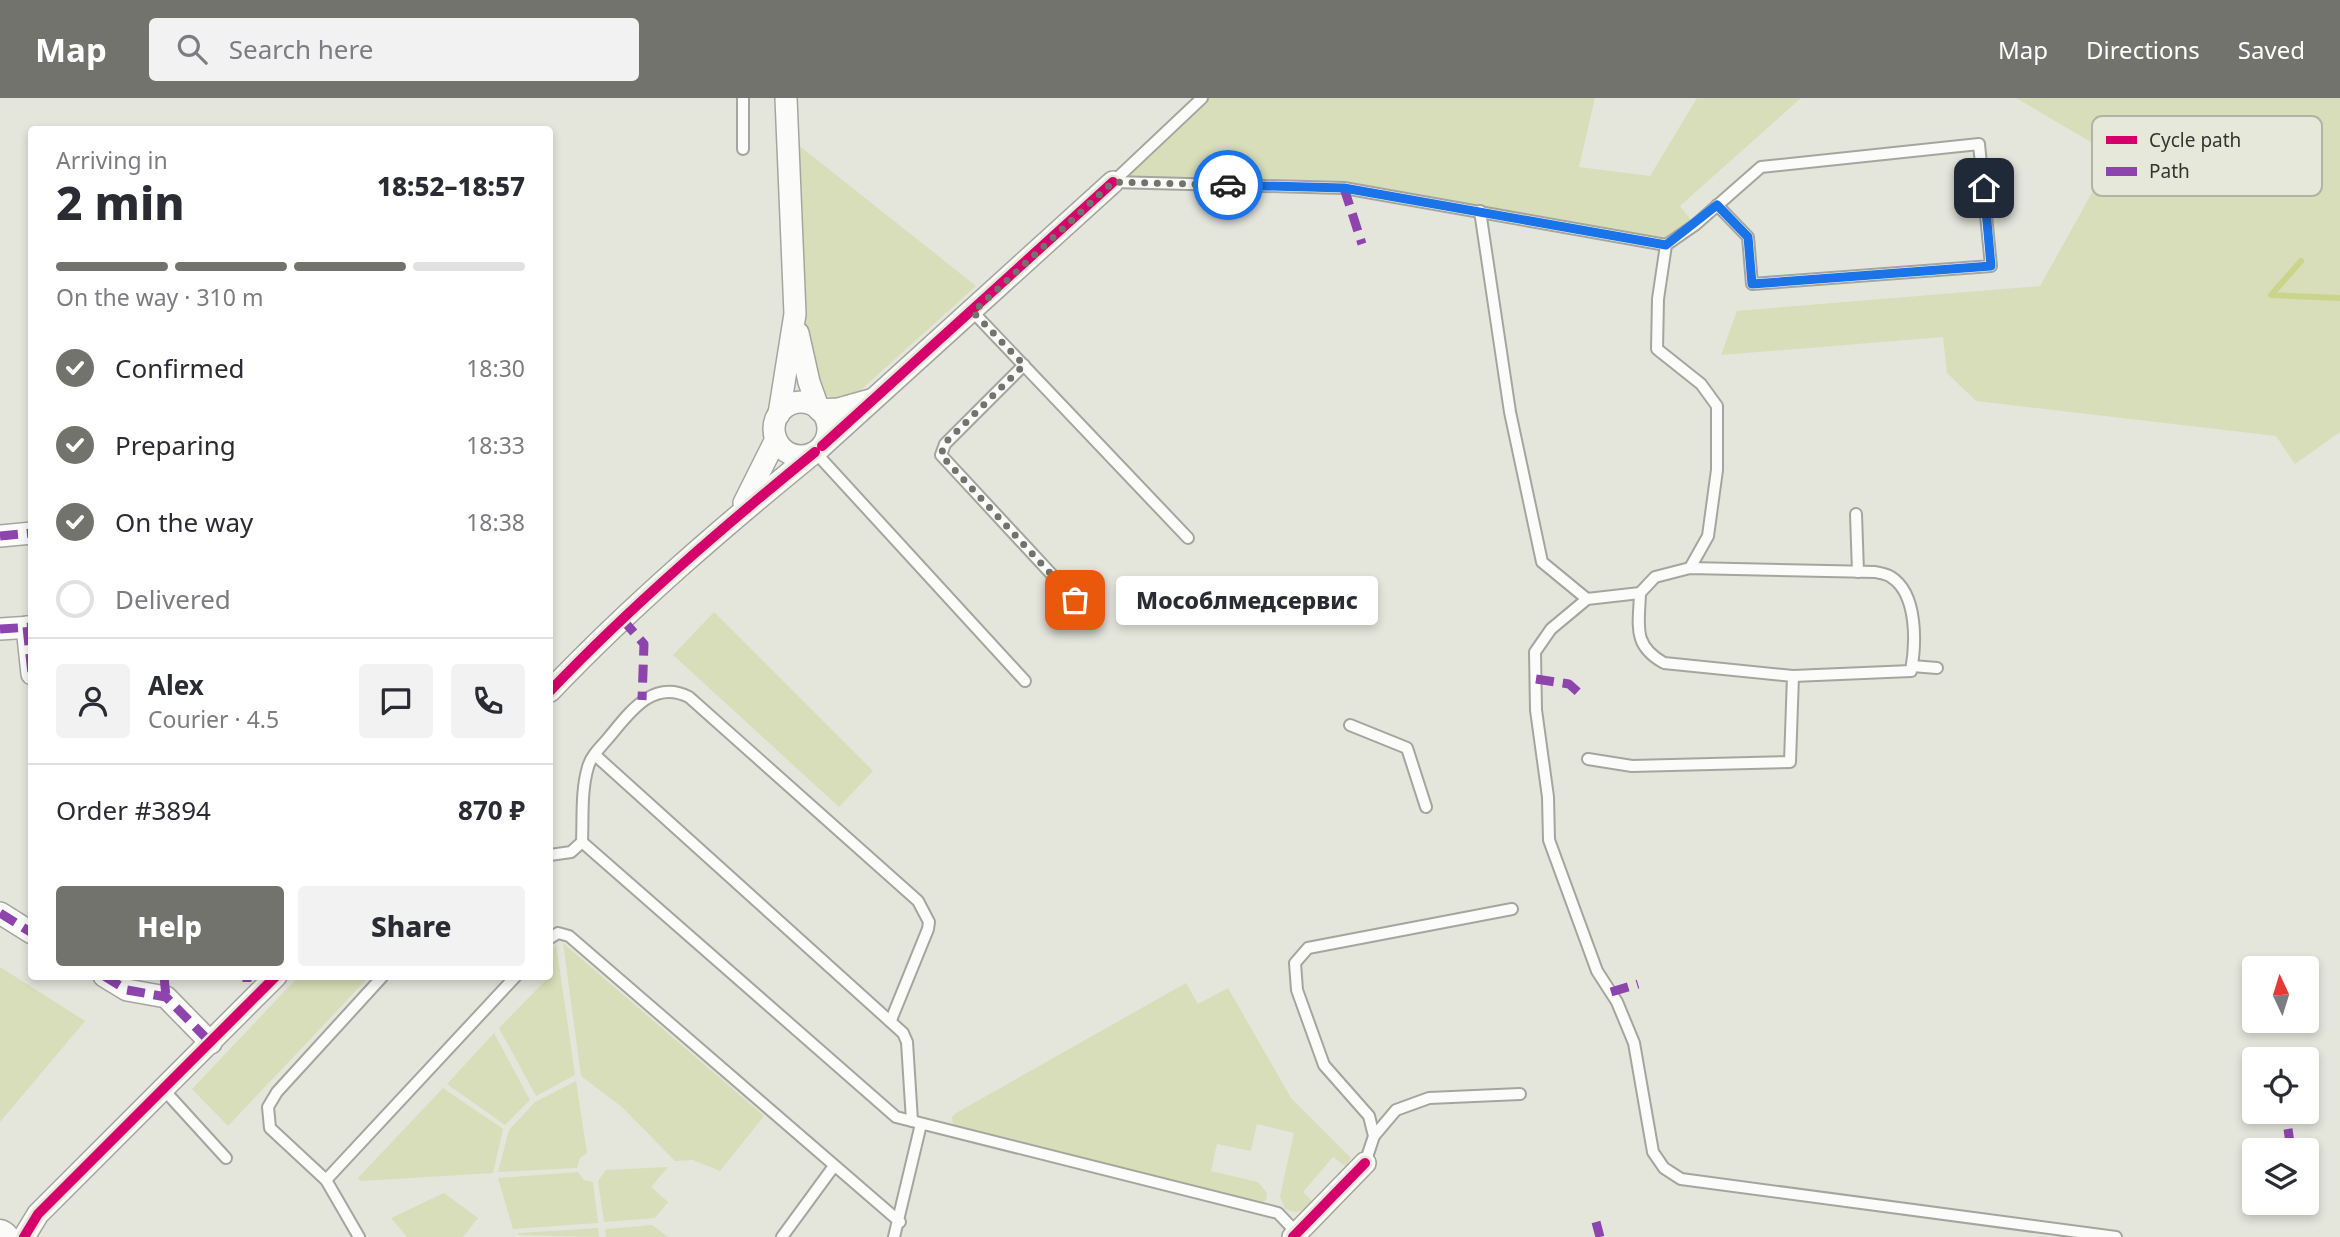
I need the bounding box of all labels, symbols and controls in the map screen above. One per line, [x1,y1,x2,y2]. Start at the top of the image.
search box [149,18,639,81]
text: Map [35,27,107,72]
icon: search [173,30,211,68]
text: Search here [229,31,373,67]
text: Map [1998,33,2048,66]
text: Directions [2086,33,2200,66]
text: Saved [2238,33,2305,66]
legend [2092,116,2322,196]
text: Cycle path [2149,127,2241,153]
text: Arriving in [56,144,168,176]
courier [1193,150,1263,220]
pin [1954,158,2014,218]
text: Path [2149,158,2190,184]
icon: car [1209,166,1247,204]
text: 18:52–18:57 [377,168,525,204]
icon: home [1965,169,2003,207]
text: 2 min [56,171,185,233]
text: On the way · 310 m [56,281,263,313]
icon: check [56,349,94,387]
text: Confirmed [115,350,245,386]
text: 18:30 [466,352,525,384]
icon: check [56,426,94,464]
text: Preparing [115,427,236,463]
text: 18:33 [466,429,525,461]
icon: check [56,503,94,541]
text: On the way [115,504,253,540]
text: 18:38 [466,506,525,538]
pin [1045,570,1105,630]
callout: Мособлмедсервис [1117,575,1380,624]
text: Delivered [115,581,231,617]
icon: bag [1056,581,1094,619]
text: Мособлмедсервис [1136,584,1358,616]
button: person [56,664,130,738]
button: chat [359,664,433,738]
button: phone [451,664,525,738]
text: Alex [148,667,204,703]
text: Courier · 4.5 [148,703,279,735]
text: Order #3894 [56,792,211,828]
text: 870 ₽ [458,792,525,828]
button: Help [56,886,284,966]
button: Share [298,886,525,966]
north arrow [2242,956,2319,1032]
map controls [2242,956,2319,1215]
button: locate [2242,1047,2319,1124]
button: layers [2242,1138,2319,1215]

